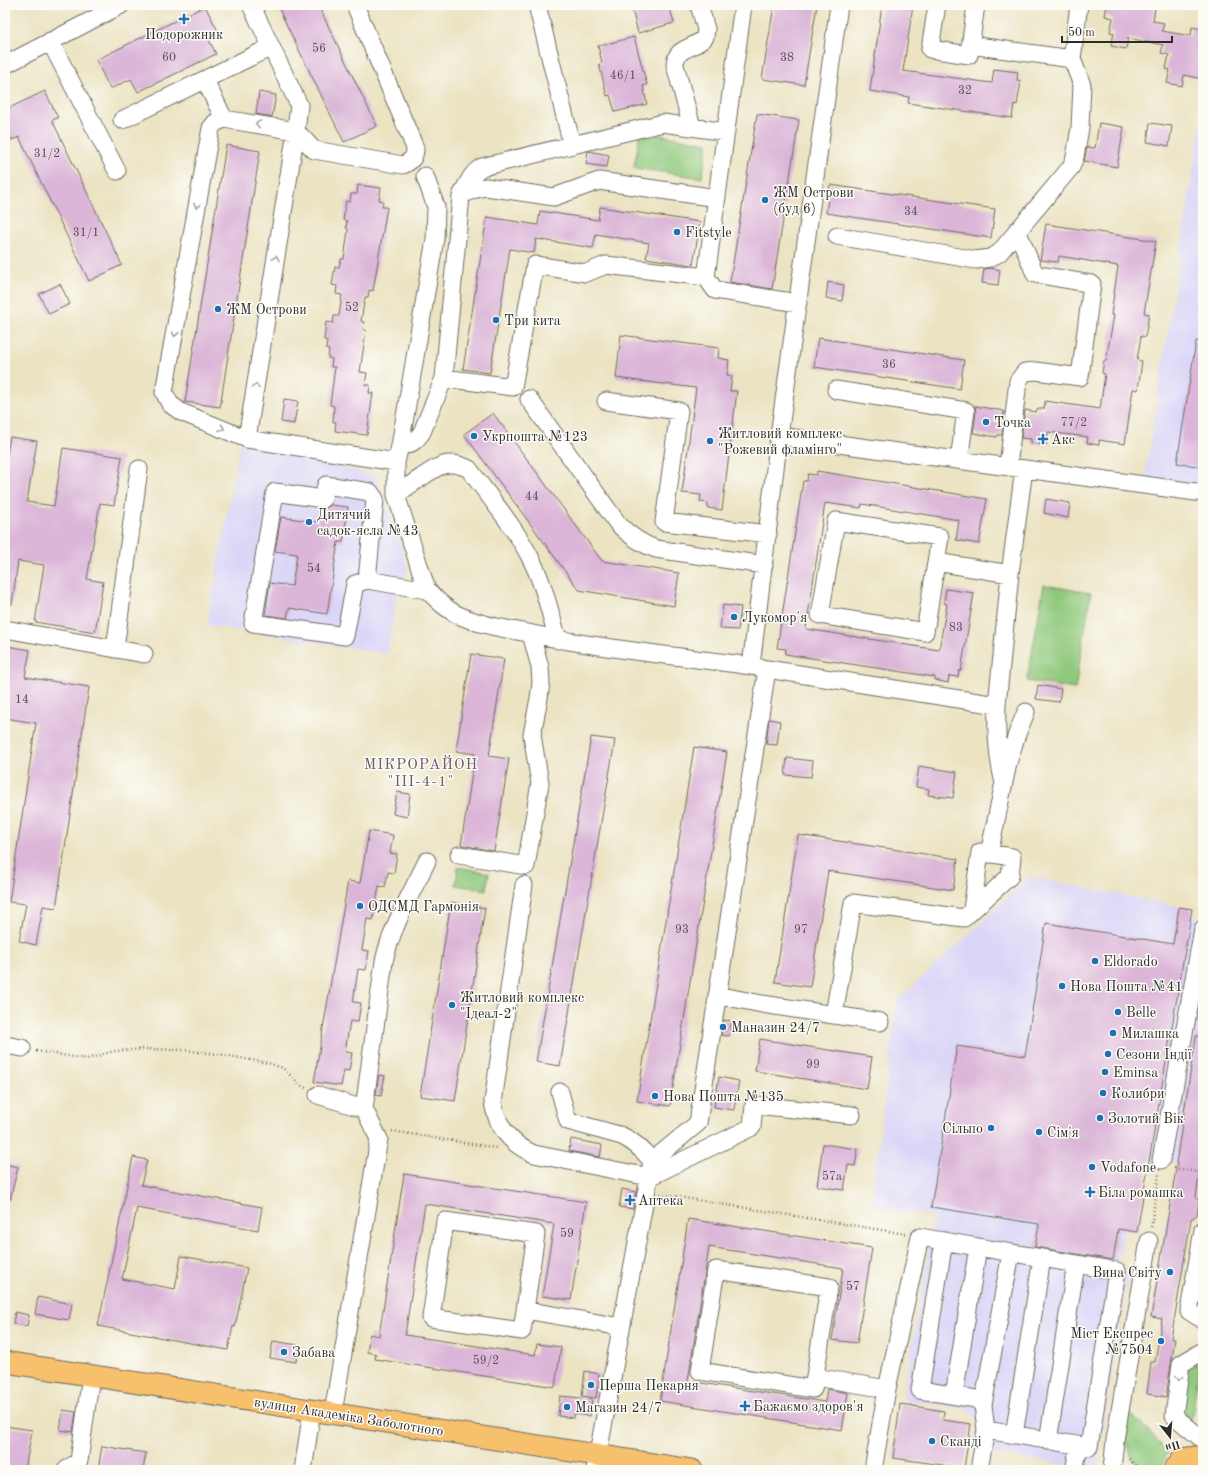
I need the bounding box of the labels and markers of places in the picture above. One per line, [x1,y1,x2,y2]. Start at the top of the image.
marker: Подорожник [179,14,189,24]
place label: Подорожник [145,28,223,42]
place label: ЖМ Острови (буд 6) [773,186,854,216]
marker: ЖМ Острови (буд 6) [760,195,770,205]
place label: Fitstyle [685,226,732,240]
marker: Fitstyle [672,227,682,237]
place label: ЖМ Острови [226,303,307,317]
marker: ЖМ Острови [213,304,223,314]
place label: Три кита [504,314,561,328]
marker: Три кита [491,315,501,325]
place label: Точка [994,416,1031,430]
marker: Точка [981,417,991,427]
place label: Житловий комплекс "Рожевий фламінго" [718,427,842,458]
place label: Укрпошта №123 [482,430,588,444]
marker: Укрпошта №123 [469,431,479,441]
place label: Акс [1051,433,1075,447]
marker: Акс [1038,434,1048,444]
marker: Житловий комплекс "Рожевий фламінго" [705,436,715,446]
place label: Дитячий садок-ясла №43 [317,508,419,538]
marker: Дитячий садок-ясла №43 [304,517,314,527]
place label: Лукомор'я [742,611,807,625]
marker: Лукомор'я [729,612,739,622]
place label: ОДСМД Гармонія [368,900,479,914]
marker: ОДСМД Гармонія [355,901,365,911]
place label: Eldorado [1103,955,1158,969]
marker: Eldorado [1090,956,1100,966]
place label: Нова Пошта №41 [1070,980,1183,994]
marker: Нова Пошта №41 [1057,981,1067,991]
place label: Житловий комплекс "Ідеал-2" [460,991,584,1021]
marker: Житловий комплекс "Ідеал-2" [447,1000,457,1010]
place label: Belle [1126,1006,1156,1020]
marker: Belle [1113,1007,1123,1017]
place label: Маназин 24/7 [731,1021,820,1035]
marker: Маназин 24/7 [718,1022,728,1032]
place label: Милашка [1121,1027,1179,1041]
marker: Милашка [1108,1028,1118,1038]
place label: Сезони Індії [1116,1048,1192,1062]
marker: Сезони Індії [1103,1049,1113,1059]
place label: Eminsa [1113,1066,1158,1080]
marker: Eminsa [1100,1067,1110,1077]
place label: Колибри [1111,1087,1164,1101]
marker: Колибри [1098,1088,1108,1098]
place label: Нова Пошта №135 [663,1090,784,1104]
marker: Нова Пошта №135 [650,1091,660,1101]
place label: Золотий Вік [1108,1112,1184,1126]
marker: Золотий Вік [1095,1113,1105,1123]
place label: Сільпо [942,1122,983,1136]
marker: Сільпо [986,1123,996,1133]
place label: Сім'я [1047,1126,1079,1140]
marker: Сім'я [1034,1127,1044,1137]
place label: Vodafone [1100,1161,1156,1175]
marker: Vodafone [1087,1162,1097,1172]
place label: Біла ромашка [1098,1186,1183,1200]
marker: Біла ромашка [1085,1187,1095,1197]
place label: Аптека [638,1194,683,1208]
marker: Аптека [625,1195,635,1205]
place label: Вина Світу [1092,1266,1163,1280]
marker: Вина Світу [1165,1267,1175,1277]
place label: Міст Експрес №7504 [1071,1327,1153,1357]
marker: Міст Експрес №7504 [1156,1336,1166,1346]
place label: Забава [292,1346,335,1360]
marker: Забава [279,1347,289,1357]
place label: Перша Пекарня [599,1379,699,1393]
marker: Перша Пекарня [586,1380,596,1390]
place label: Бажаємо здоров'я [753,1400,863,1414]
place label: Магазин 24/7 [575,1401,662,1415]
marker: Бажаємо здоров'я [740,1401,750,1411]
marker: Магазин 24/7 [562,1402,572,1412]
place label: Сканді [940,1435,982,1449]
marker: Сканді [927,1436,937,1446]

